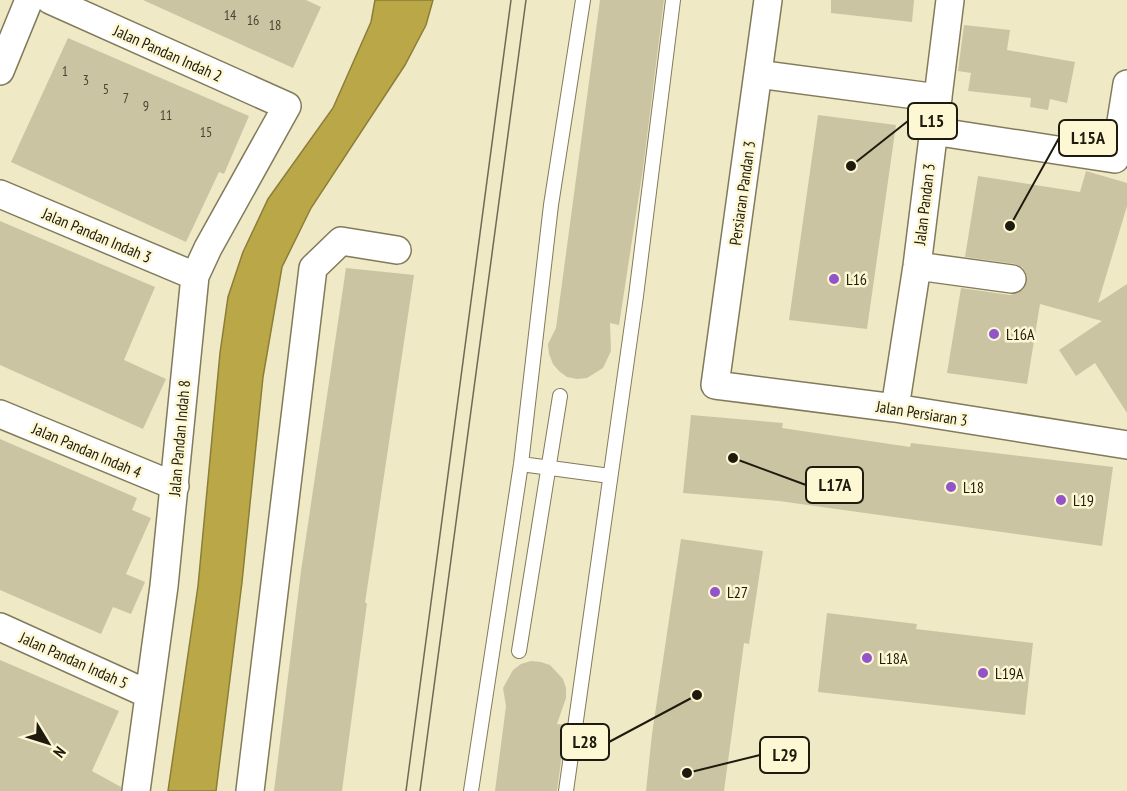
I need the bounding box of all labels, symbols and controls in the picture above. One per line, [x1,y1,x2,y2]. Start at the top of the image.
house number: 14 [224,6,237,24]
house number: 16 [247,11,259,29]
house number: 18 [269,16,281,34]
street label: Jalan Pandan Indah 2 [110,20,225,86]
house number: 1 [62,62,68,80]
house number: 3 [83,71,89,89]
house number: 5 [103,80,109,98]
house number: 7 [123,89,129,107]
house number: 9 [143,97,149,115]
callout: L15 [908,103,957,139]
house number: 11 [160,106,172,124]
text: L15 [920,109,944,132]
callout: L15A [1059,120,1117,156]
house number: 15 [200,123,212,141]
text: L15A [1071,126,1106,149]
street label: Persiaran Pandan 3 [725,139,759,247]
street label: Jalan Pandan 3 [909,162,939,247]
street label: Jalan Pandan Indah 3 [39,203,155,267]
place label: L16 [846,269,867,289]
marker: L16 [827,272,841,286]
place label: L16A [1006,324,1035,344]
marker: L16A [987,327,1001,341]
street label: Jalan Pandan Indah 8 [164,379,194,498]
street label: Jalan Persiaran 3 [874,396,969,430]
street label: Jalan Pandan Indah 4 [29,418,145,482]
callout: L17A [806,467,863,503]
text: L17A [819,473,852,496]
place label: L18 [963,477,984,497]
marker: L18 [944,480,958,494]
place label: L19 [1073,490,1094,510]
marker: L19 [1054,493,1068,507]
place label: L27 [727,582,748,602]
marker: L27 [708,585,722,599]
street label: Jalan Pandan Indah 5 [16,627,131,693]
place label: L18A [879,648,908,668]
marker: L18A [860,651,874,665]
place label: L19A [995,663,1024,683]
marker: L19A [976,666,990,680]
north arrow [18,713,78,773]
callout: L28 [561,724,609,760]
text: L28 [573,730,597,753]
callout: L29 [760,737,809,773]
text: N [49,743,70,762]
text: L29 [773,743,797,766]

